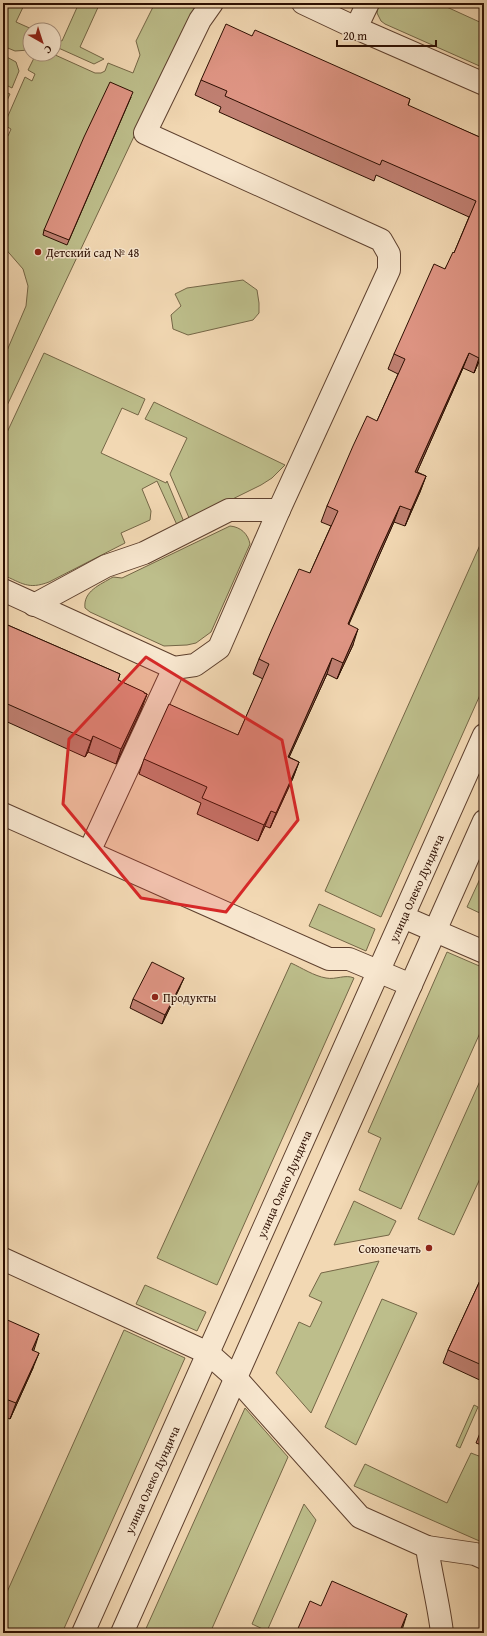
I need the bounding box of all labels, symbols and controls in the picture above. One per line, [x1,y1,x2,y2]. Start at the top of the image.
north arrow [22,22,62,62]
scale bar [337,22,436,48]
text: 20 m [343,27,367,44]
text: С [41,42,56,58]
place label: Детский сад № 48 [45,244,140,261]
marker: Детский сад № 48 [33,247,43,257]
street label: улица Олеко Дундича [384,831,447,945]
place label: Продукты [163,989,217,1006]
marker: Продукты [150,992,160,1002]
street label: улица Олеко Дундича [252,1127,315,1241]
place label: Союзпечать [358,1240,421,1257]
marker: Союзпечать [424,1243,434,1253]
street label: улица Олеко Дундича [120,1423,183,1537]

